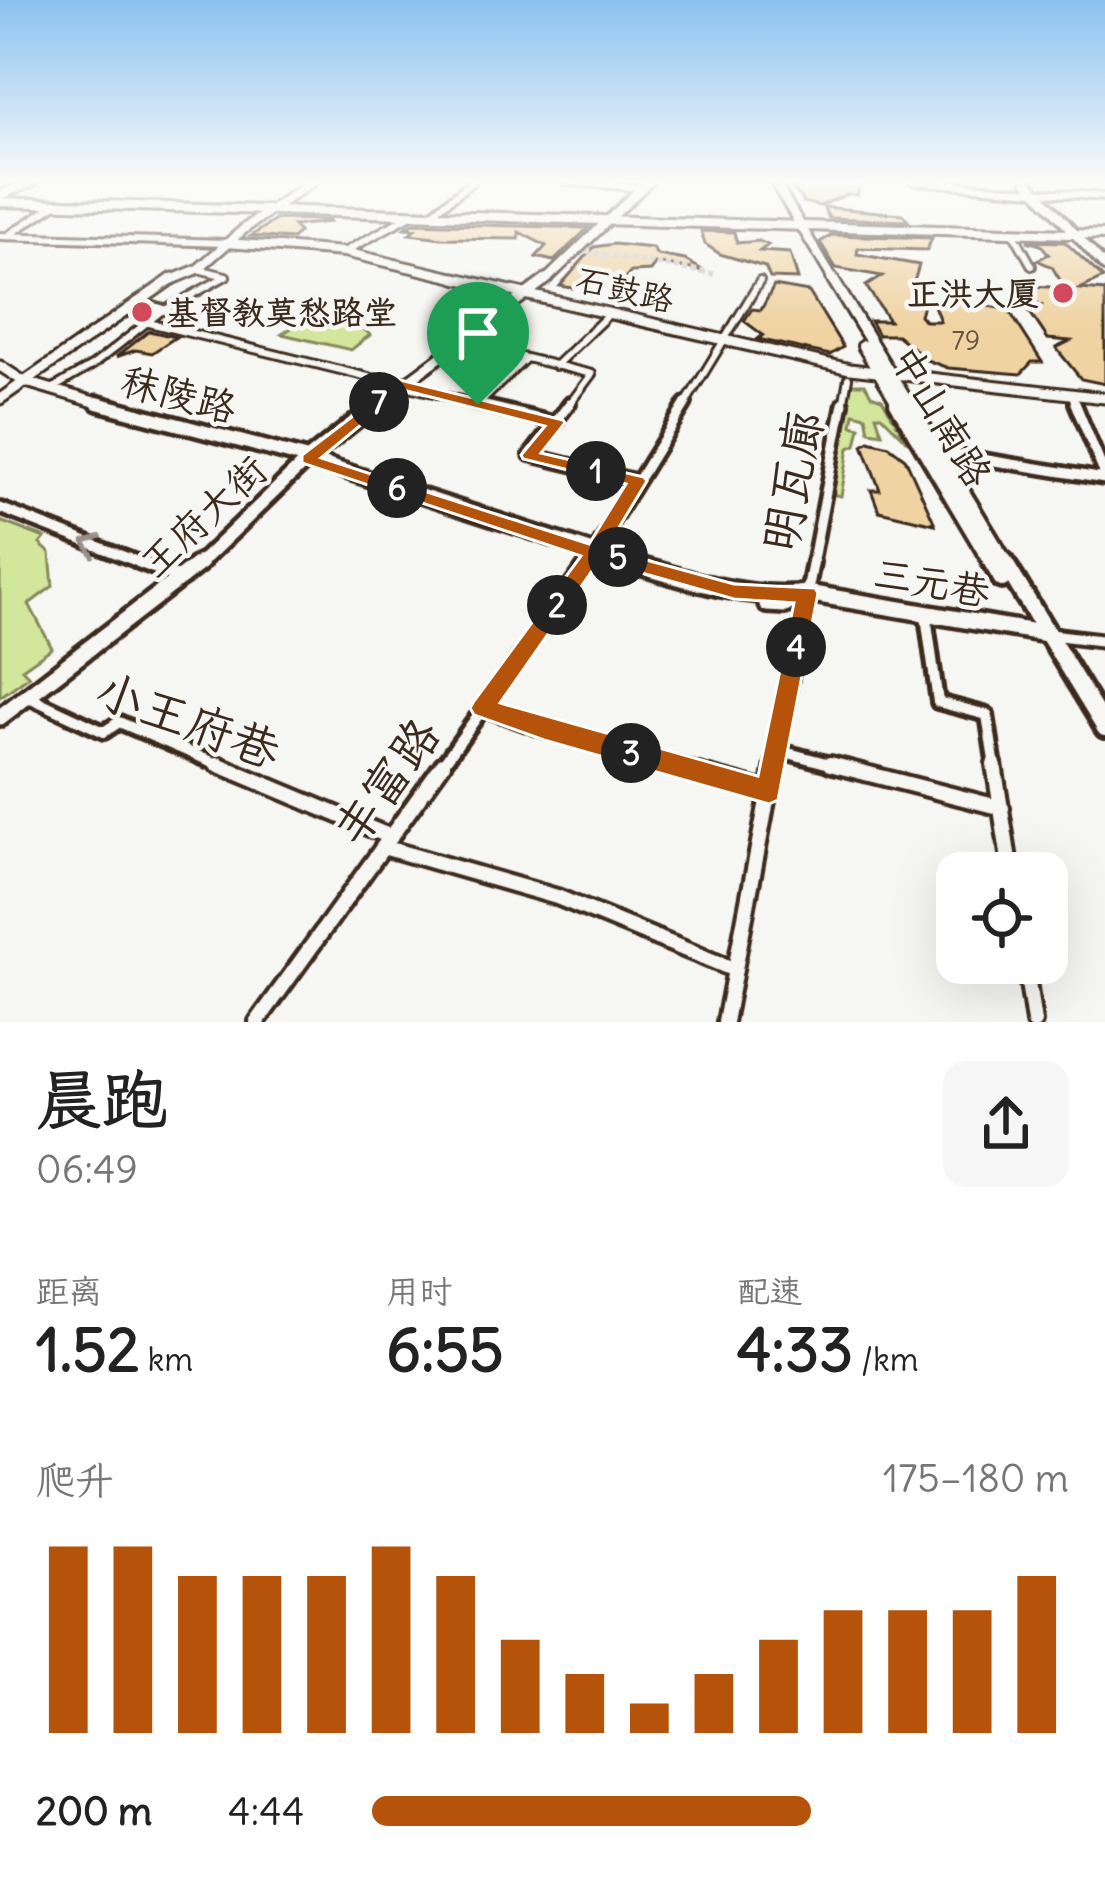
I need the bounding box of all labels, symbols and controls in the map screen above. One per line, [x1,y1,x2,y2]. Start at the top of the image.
street label: 石鼓路 [572,257,678,321]
place label: 正洪大厦 [907,272,1039,314]
marker: 正洪大厦 [1050,280,1076,306]
pin [427,282,529,405]
place label: 基督教莫愁路堂 [166,291,397,333]
marker: 基督教莫愁路堂 [129,299,155,325]
icon: arrive [445,300,511,366]
house number: 79 [952,323,980,357]
street label: 中山南路 [880,337,1003,496]
street label: 秣陵路 [116,356,242,433]
pin: 7 [349,372,409,432]
text: 7 [371,381,387,423]
street label: 明瓦廊 [749,405,835,557]
pin: 1 [566,441,626,501]
street label: 王府大街 [130,445,277,587]
text: 1 [589,450,603,492]
pin: 6 [367,458,427,518]
text: 6 [387,467,407,509]
pin: 5 [588,527,648,587]
one-way arrow [82,534,103,558]
text: 5 [609,536,627,578]
street label: 三元巷 [870,548,994,617]
pin: 2 [527,575,587,635]
text: 2 [548,584,566,626]
pin: 4 [766,617,826,677]
text: 4 [786,626,806,668]
street label: 小王府巷 [88,659,288,781]
street label: 丰富路 [319,706,453,858]
pin: 3 [601,723,661,783]
text: 3 [622,732,640,774]
map controls [936,852,1068,984]
button: locate [936,852,1068,984]
text: 晨跑 [36,1058,168,1141]
button: share [943,1061,1069,1187]
text: 06:49 [36,1145,138,1194]
text: 距离 [36,1270,102,1312]
text: 用时 [386,1270,452,1312]
text: 配速 [737,1270,803,1312]
text: 1.52 [36,1312,140,1387]
text: 6:55 [386,1312,504,1387]
text: 4:33 [737,1312,853,1387]
text: km [140,1338,193,1380]
text: /km [853,1338,919,1380]
text: 175–180 m [883,1454,1069,1503]
text: 爬升 [36,1456,114,1505]
text: 200 m [36,1787,152,1836]
text: 4:44 [228,1787,304,1836]

